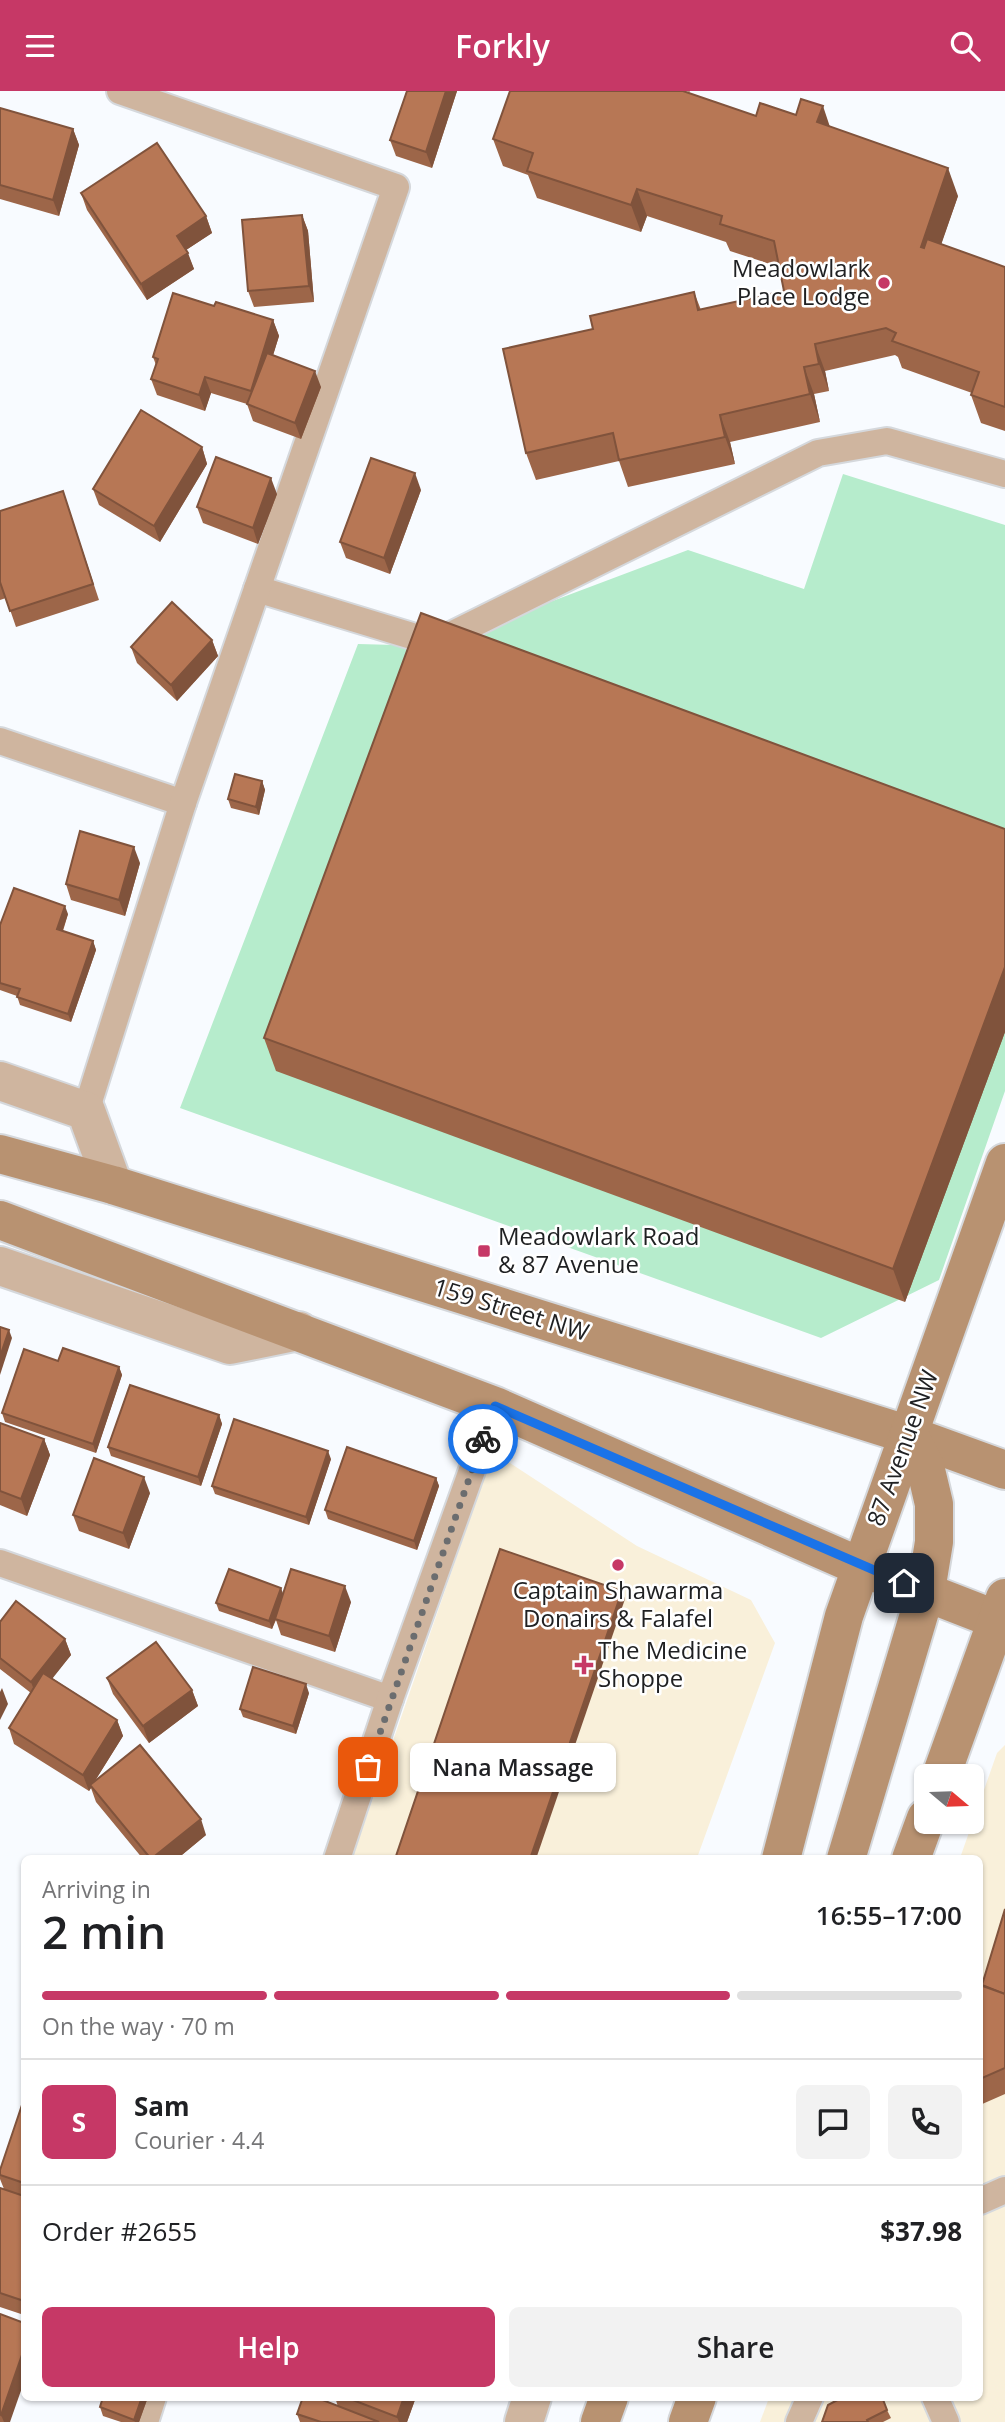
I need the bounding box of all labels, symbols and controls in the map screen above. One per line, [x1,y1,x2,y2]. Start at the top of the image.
text: Forkly [455,24,550,67]
icon: menu [21,27,59,65]
icon: search [946,27,984,65]
place label: Meadowlark Place Lodge [732,251,870,312]
marker: Meadowlark Place Lodge [876,275,892,291]
place label: Meadowlark Road & 87 Avenue [498,1219,699,1280]
marker: Meadowlark Road & 87 Avenue [476,1243,492,1259]
street label: 159 Street NW [430,1269,593,1348]
street label: 87 Avenue NW [858,1365,945,1530]
courier [448,1404,518,1474]
icon: bike [464,1420,502,1458]
pin [874,1553,934,1613]
marker: Captain Shawarma Donairs & Falafel [610,1557,626,1573]
icon: home [885,1564,923,1602]
place label: Captain Shawarma Donairs & Falafel [513,1573,723,1634]
place label: The Medicine Shoppe [598,1633,747,1694]
marker: The Medicine Shoppe [576,1657,592,1673]
pin [338,1737,398,1797]
callout: Nana Massage [410,1743,616,1791]
icon: bag [349,1748,387,1786]
text: Nana Massage [432,1751,594,1783]
north arrow [914,1764,984,1834]
map controls [914,1764,984,1834]
text: Arriving in [42,1873,151,1905]
text: 16:55–17:00 [816,1897,962,1933]
text: 2 min [42,1900,166,1962]
text: On the way · 70 m [42,2010,235,2042]
button: chat [796,2085,870,2159]
button: phone [888,2085,962,2159]
text: Sam [134,2088,190,2124]
text: S [72,2104,86,2140]
text: Courier · 4.4 [134,2124,264,2156]
text: Order #2655 [42,2213,197,2249]
text: $37.98 [880,2213,962,2249]
button: Help [42,2307,495,2387]
button: Share [509,2307,962,2387]

